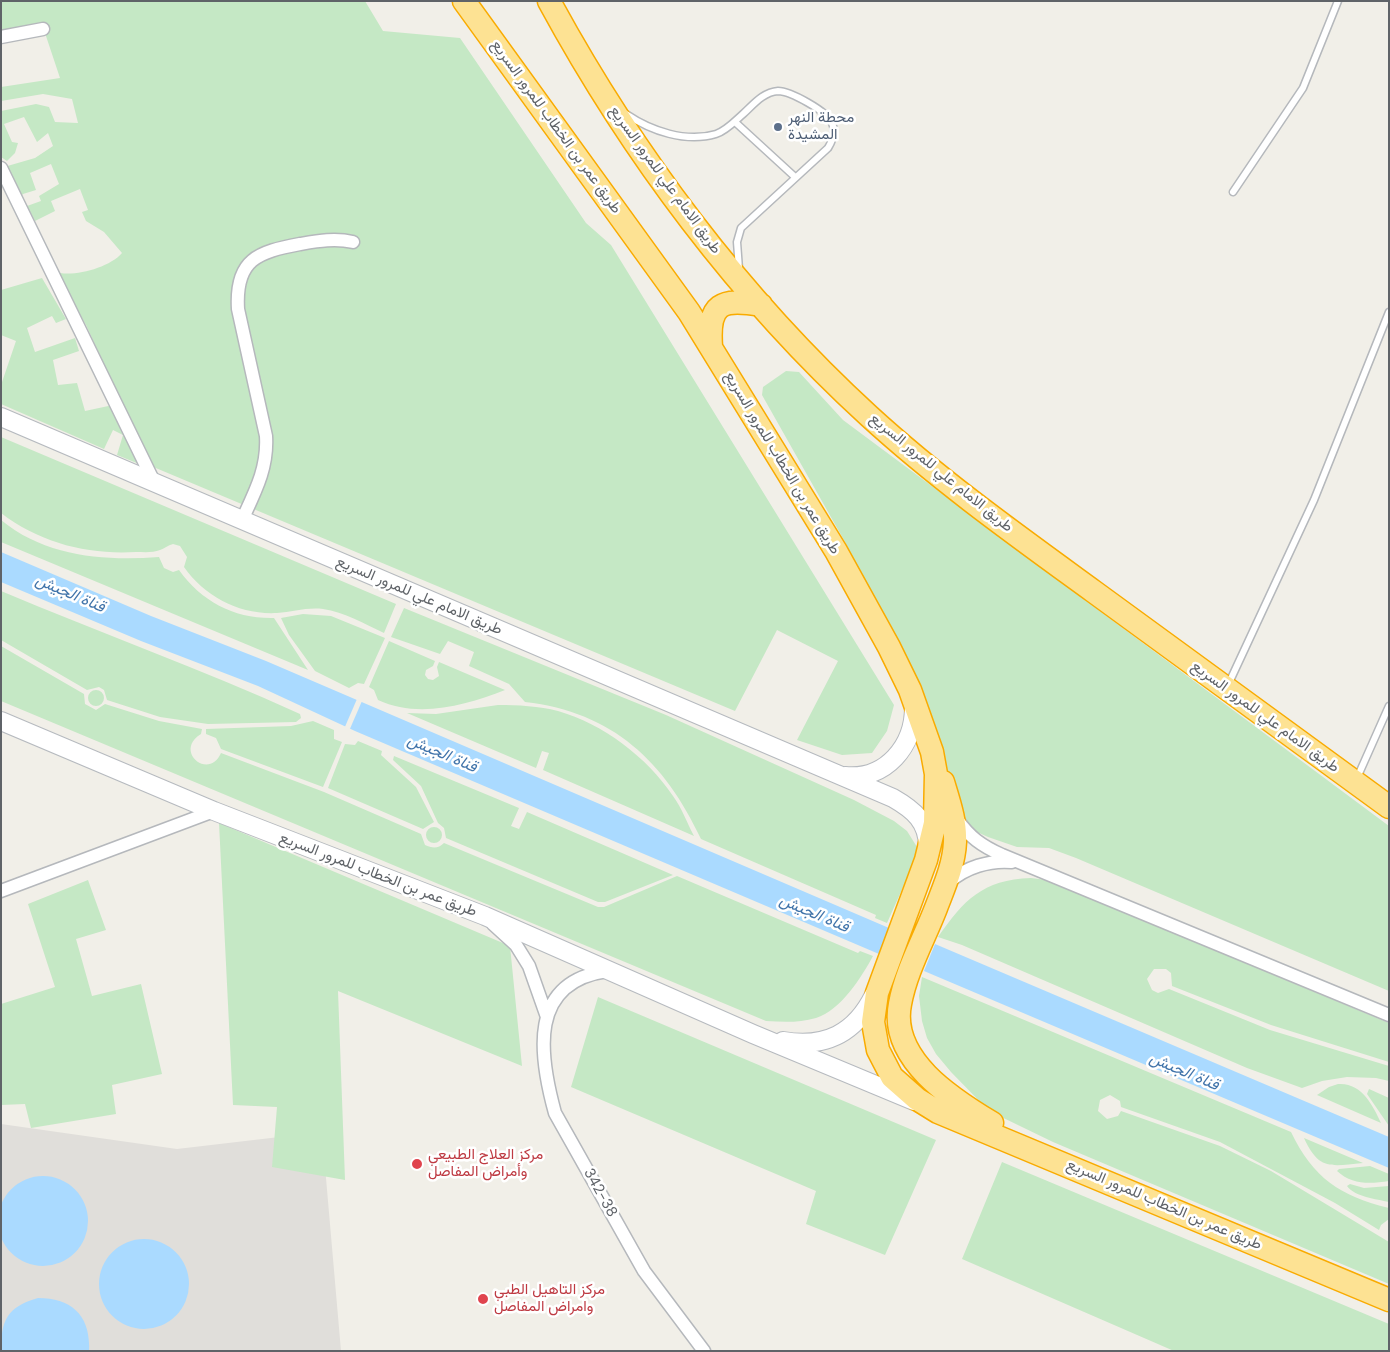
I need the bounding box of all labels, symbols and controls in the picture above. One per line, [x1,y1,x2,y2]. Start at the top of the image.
street label: طريق عمر بن الخطاب للمرور السريع [487,37,625,217]
street label: طريق الامام علي للمرور السريع [605,102,725,258]
place label: محطة النهر المشيدة [788,109,854,144]
marker: محطة النهر المشيدة [772,121,784,133]
street label: طريق عمر بن الخطاب للمرور السريع [720,368,844,558]
street label: طريق الامام علي للمرور السريع [866,410,1016,536]
street label: طريق الامام علي للمرور السريع [333,553,505,639]
water label: قناة الجيش [32,571,108,617]
street label: طريق الامام علي للمرور السريع [1187,657,1343,777]
water label: قناة الجيش [404,731,480,777]
street label: طريق عمر بن الخطاب للمرور السريع [277,829,479,921]
water label: قناة الجيش [776,891,852,937]
water label: قناة الجيش [1146,1049,1222,1095]
place label: مركز العلاج الطبيعي وأمراض المفاصل [428,1146,543,1181]
street label: طريق عمر بن الخطاب للمرور السريع [1064,1156,1264,1254]
marker: مركز العلاج الطبيعي وأمراض المفاصل [410,1157,424,1171]
street label: 342-38 [579,1166,621,1220]
place label: مركز التاهيل الطبي وامراض المفاصل [494,1281,605,1316]
marker: مركز التاهيل الطبي وامراض المفاصل [476,1292,490,1306]

